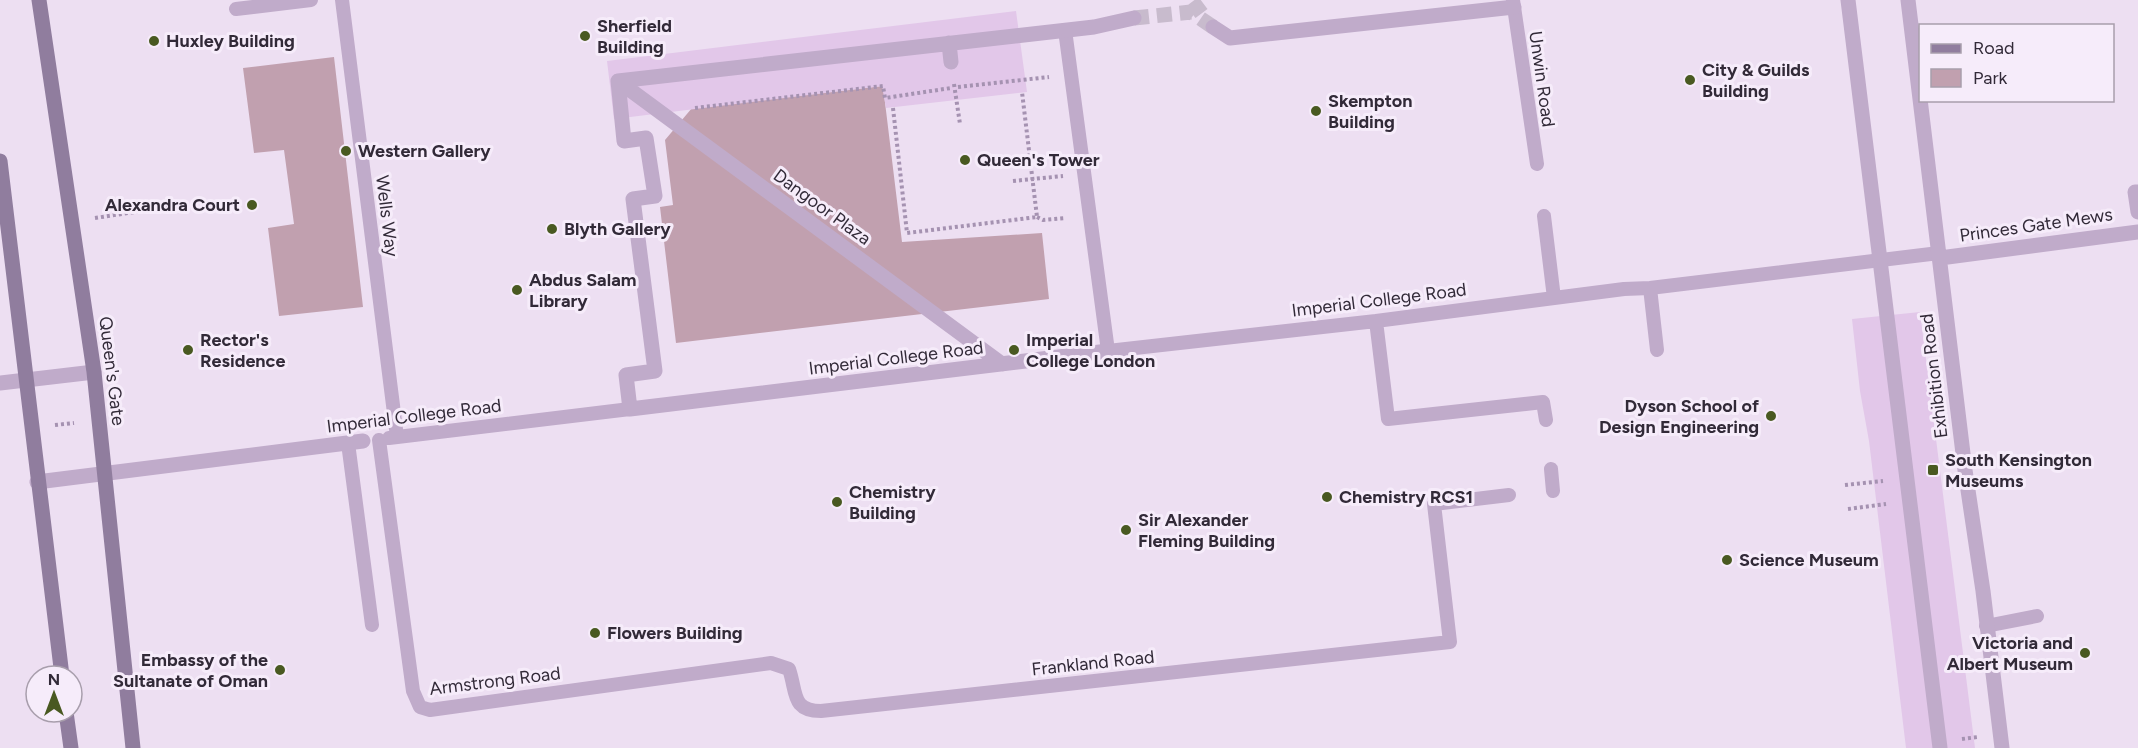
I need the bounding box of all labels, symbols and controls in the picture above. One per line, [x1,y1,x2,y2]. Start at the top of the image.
place label: Sherfield Building [597,15,672,58]
legend [1919,24,2114,102]
marker: Sherfield Building [578,29,592,43]
place label: Huxley Building [166,30,295,52]
street label: Unwin Road [1524,30,1560,128]
marker: Huxley Building [147,34,161,48]
text: Road [1973,37,2014,59]
place label: City & Guilds Building [1702,59,1810,102]
text: Park [1973,67,2008,89]
marker: City & Guilds Building [1683,73,1697,87]
place label: Skempton Building [1328,90,1412,133]
marker: Skempton Building [1309,104,1323,118]
place label: Western Gallery [358,140,491,162]
marker: Western Gallery [339,144,353,158]
place label: Queen's Tower [977,149,1100,171]
marker: Queen's Tower [958,153,972,167]
street label: Dangoor Plaza [769,164,875,250]
street label: Wells Way [371,174,403,259]
place label: Alexandra Court [105,194,240,216]
marker: Alexandra Court [245,198,259,212]
street label: Princes Gate Mews [1958,203,2114,247]
place label: Blyth Gallery [564,218,671,240]
marker: Blyth Gallery [545,222,559,236]
place label: Abdus Salam Library [529,269,636,312]
street label: Imperial College Road [1290,278,1468,322]
marker: Abdus Salam Library [510,283,524,297]
street label: Exhibition Road [1915,312,1953,440]
street label: Queen's Gate [94,315,130,427]
place label: Rector's Residence [200,329,285,372]
place label: Imperial College London [1026,329,1155,372]
street label: Imperial College Road [807,336,985,380]
marker: Rector's Residence [181,343,195,357]
marker: Imperial College London [1007,343,1021,357]
street label: Imperial College Road [325,394,503,438]
place label: Dyson School of Design Engineering [1599,395,1760,438]
marker: Dyson School of Design Engineering [1764,409,1778,423]
place label: South Kensington Museums [1945,449,2092,492]
marker: South Kensington Museums [1926,463,1940,477]
place label: Chemistry Building [849,481,936,524]
place label: Chemistry RCS1 [1339,486,1473,508]
marker: Chemistry RCS1 [1320,490,1334,504]
marker: Chemistry Building [830,495,844,509]
place label: Sir Alexander Fleming Building [1138,509,1275,552]
marker: Sir Alexander Fleming Building [1119,523,1133,537]
place label: Science Museum [1739,549,1879,571]
marker: Science Museum [1720,553,1734,567]
place label: Flowers Building [607,622,743,644]
marker: Flowers Building [588,626,602,640]
place label: Victoria and Albert Museum [1947,632,2073,675]
street label: Frankland Road [1031,646,1155,680]
marker: Victoria and Albert Museum [2078,646,2092,660]
place label: Embassy of the Sultanate of Oman [113,649,268,692]
street label: Armstrong Road [428,662,562,700]
marker: Embassy of the Sultanate of Oman [273,663,287,677]
north arrow [24,664,84,724]
text: N [48,670,60,689]

